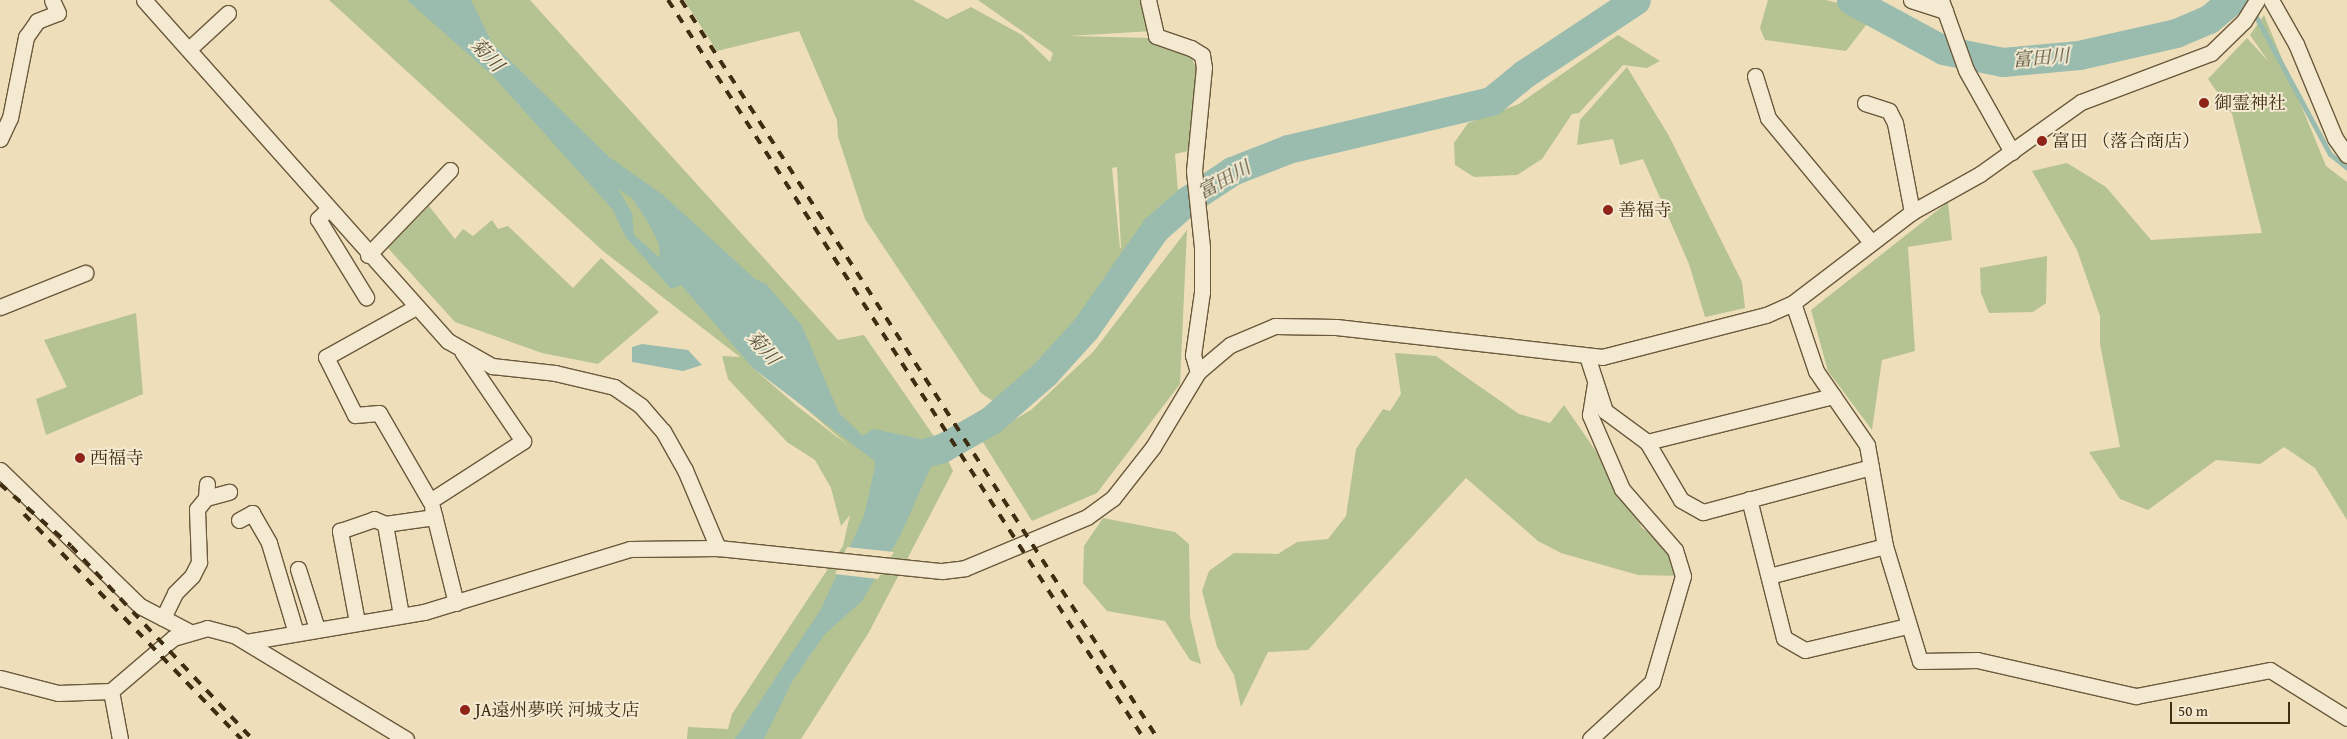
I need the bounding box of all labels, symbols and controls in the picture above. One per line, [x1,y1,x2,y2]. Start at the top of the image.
water label: 菊川 [466,33,508,77]
water label: 富田川 [2012,44,2070,72]
place label: 御霊神社 [2214,92,2286,114]
marker: 御霊神社 [2198,97,2210,109]
place label: 富田 （落合商店） [2052,130,2200,152]
marker: 富田 （落合商店） [2036,135,2048,147]
water label: 富田川 [1194,156,1254,204]
place label: 善福寺 [1618,199,1672,221]
marker: 善福寺 [1602,204,1614,216]
water label: 菊川 [742,326,784,370]
place label: 西福寺 [90,447,144,469]
marker: 西福寺 [74,452,86,464]
scale bar [2172,692,2292,724]
place label: JA遠州夢咲 河城支店 [475,699,640,721]
text: 50 m [2178,700,2208,721]
marker: JA遠州夢咲 河城支店 [459,704,471,716]

